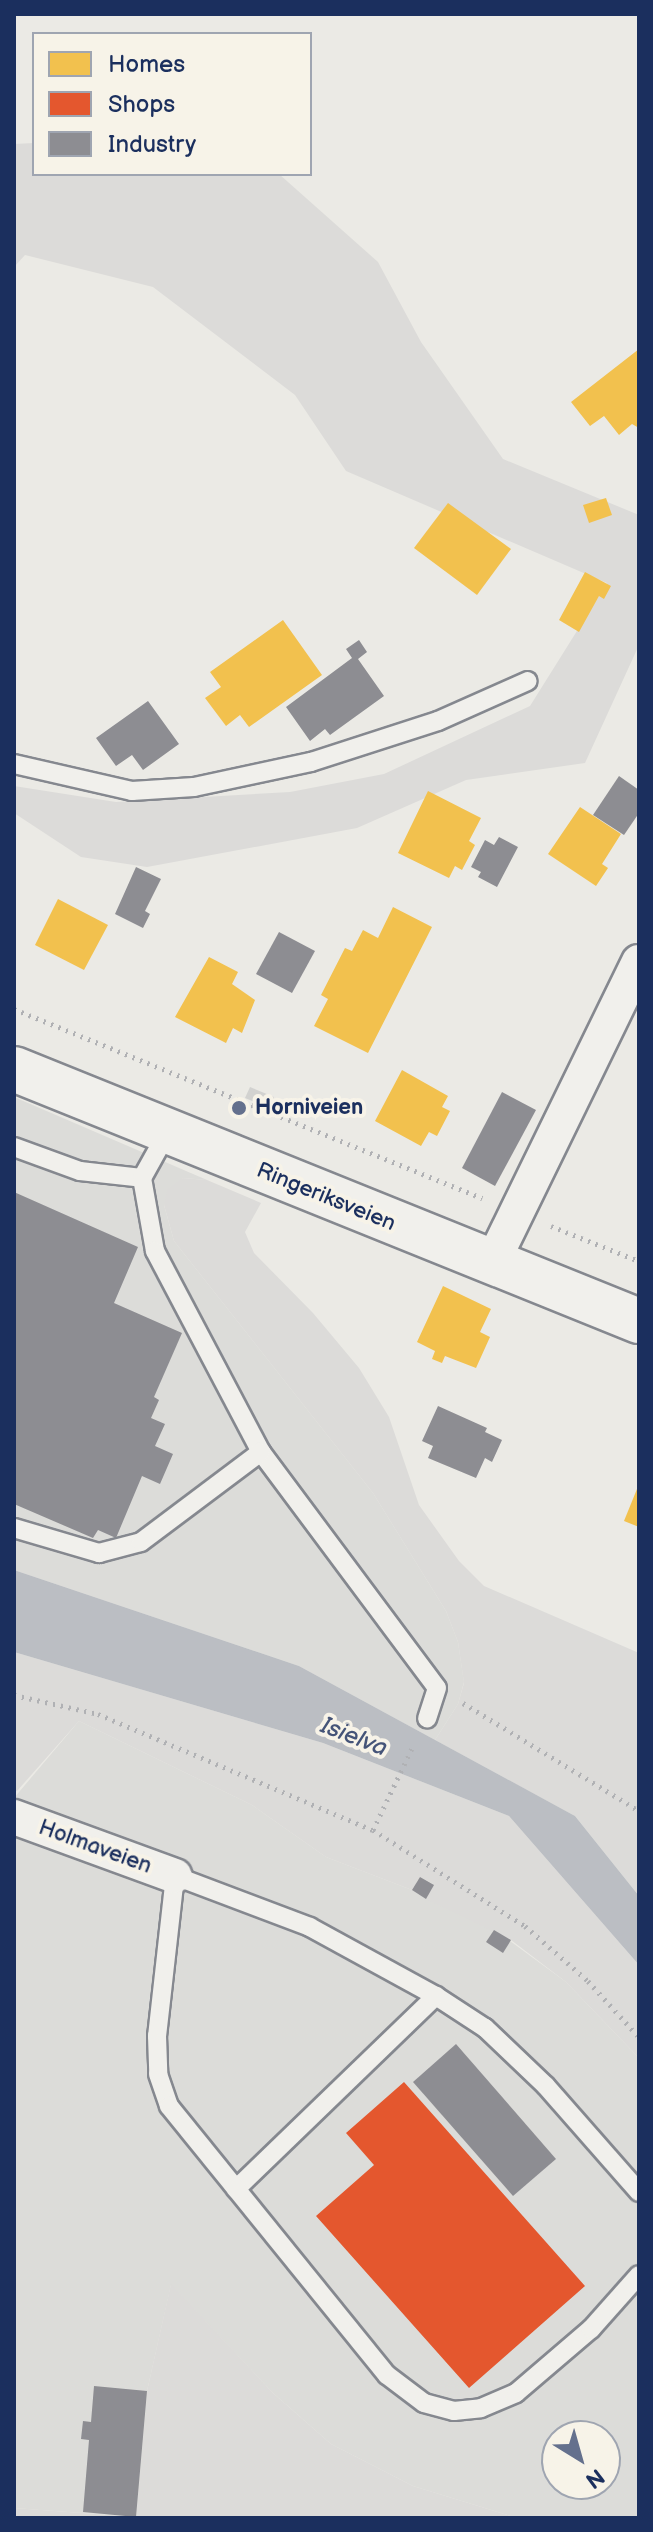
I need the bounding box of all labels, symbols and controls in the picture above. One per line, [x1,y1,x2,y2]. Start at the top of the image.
legend [32,32,312,176]
text: Homes [108,50,185,79]
text: Shops [108,90,175,119]
text: Industry [108,130,196,159]
place label: Horniveien [255,1095,363,1121]
marker: Horniveien [230,1099,248,1117]
street label: Ringeriksveien [253,1157,399,1237]
water label: Isielva [317,1711,391,1763]
street label: Holmaveien [35,1814,155,1880]
north arrow [541,2420,621,2500]
text: N [580,2462,609,2494]

